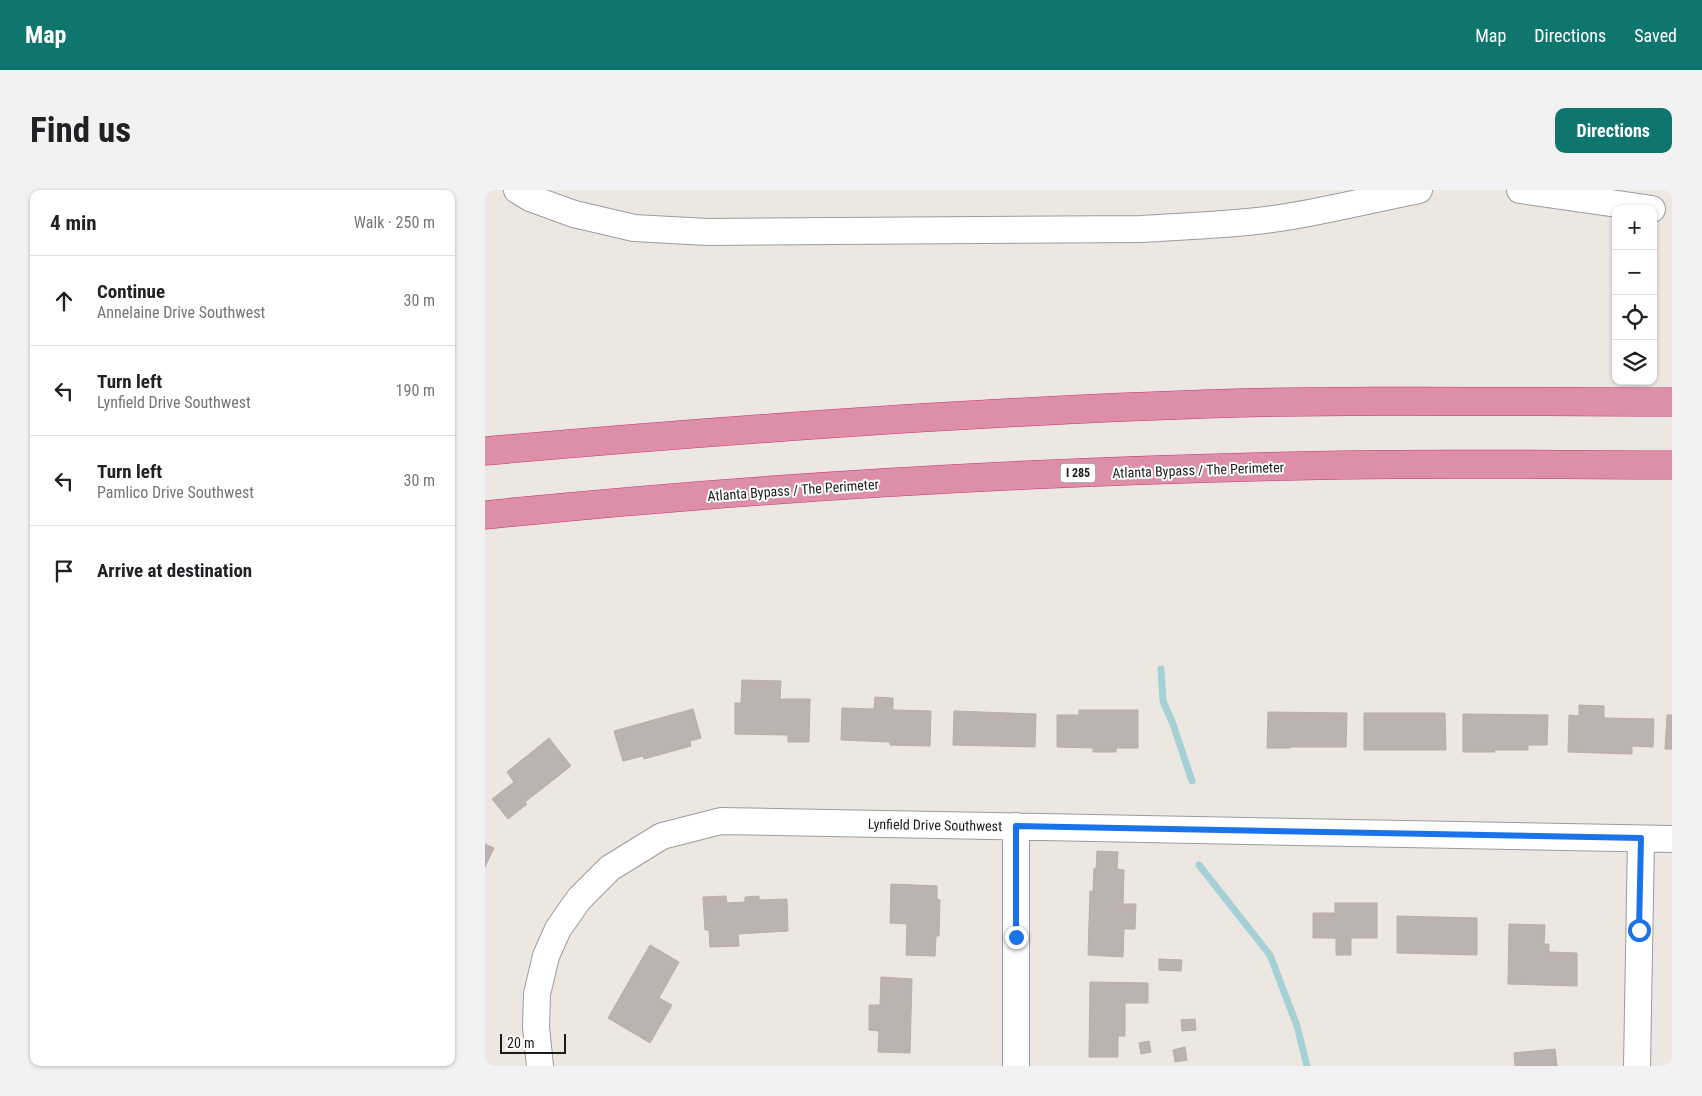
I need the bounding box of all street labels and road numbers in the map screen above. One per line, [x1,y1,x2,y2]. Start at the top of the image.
street label: Atlanta Bypass / The Perimeter [1112,459,1284,481]
road number: I 285 [1061,464,1095,482]
street label: Atlanta Bypass / The Perimeter [707,476,879,504]
street label: Lynfield Drive Southwest [868,816,1002,834]

